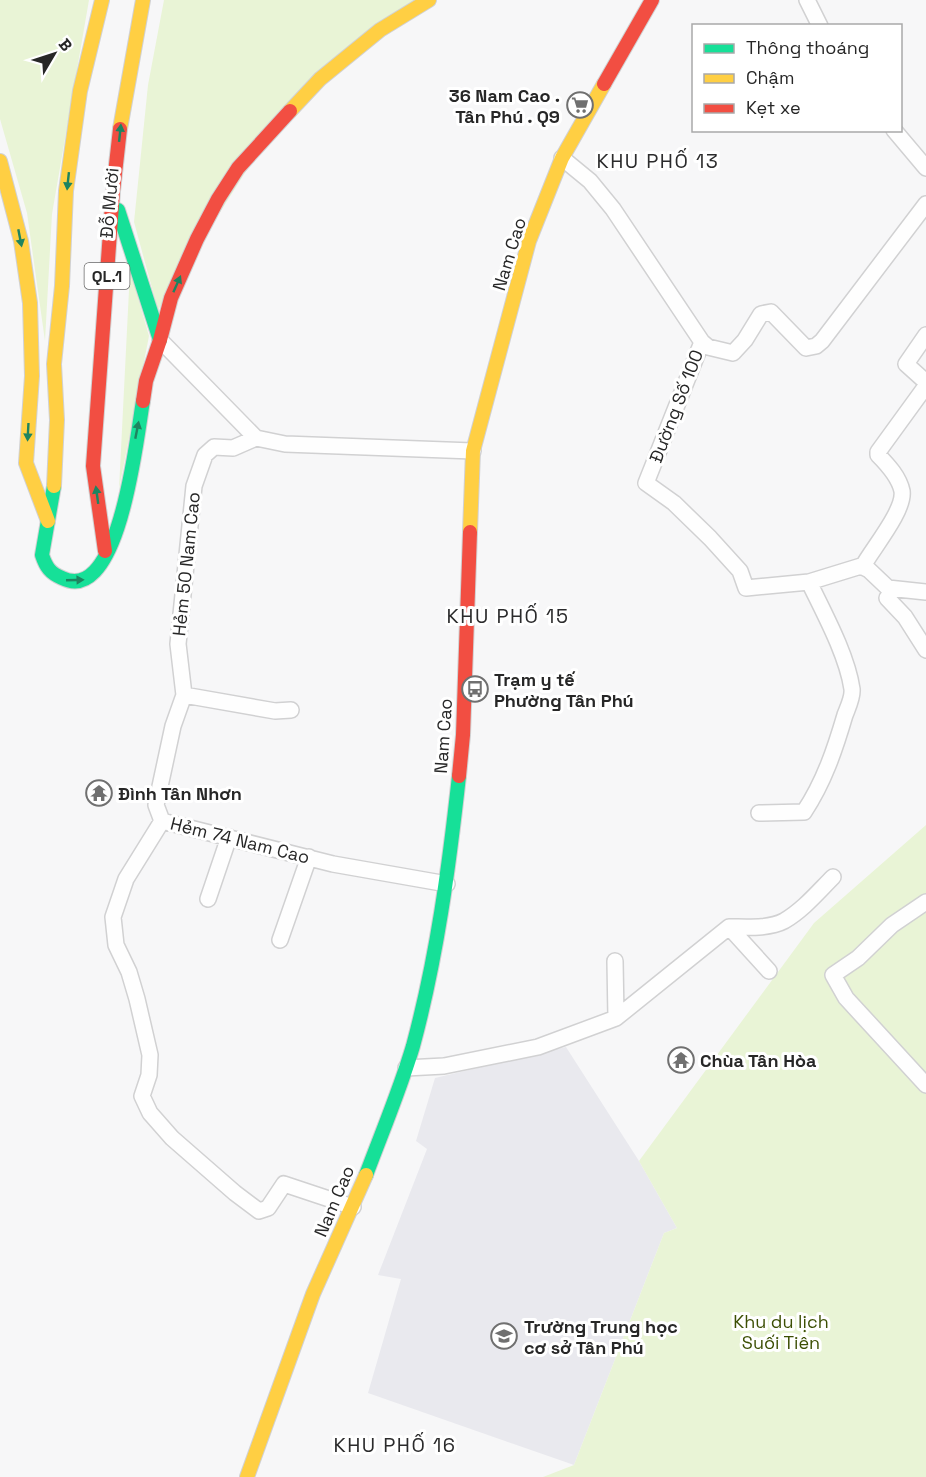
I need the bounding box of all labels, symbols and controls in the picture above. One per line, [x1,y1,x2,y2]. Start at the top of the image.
north arrow [24,24,84,84]
legend [692,24,902,132]
text: B [54,34,77,56]
text: Thông thoáng [746,36,869,59]
text: Chậm [746,66,794,89]
place label: 36 Nam Cao . Tân Phú . Q9 [449,84,560,128]
supermarket icon: 36 Nam Cao . Tân Phú . Q9 [565,90,595,120]
text: Kẹt xe [746,96,801,119]
one-way arrow [115,123,125,142]
district label: KHU PHỐ 13 [597,148,719,174]
street label: Đỗ Mười [94,167,124,239]
one-way arrow [63,172,72,191]
street label: Nam Cao [487,215,531,293]
one-way arrow [16,229,25,248]
road number: QL.1 [84,263,130,289]
one-way arrow [172,275,182,293]
street label: Đường Số 100 [644,346,708,466]
one-way arrow [133,420,142,439]
one-way arrow [24,423,33,442]
one-way arrow [93,485,102,504]
street label: Hẻm 50 Nam Cao [167,491,205,637]
one-way arrow [65,575,84,584]
district label: KHU PHỐ 15 [447,603,569,629]
place label: Trạm y tế Phường Tân Phú [494,668,634,712]
bus stop icon: Trạm y tế Phường Tân Phú [460,674,490,704]
street label: Nam Cao [429,698,457,774]
temple icon: Đình Tân Nhơn [84,778,114,808]
place label: Đình Tân Nhơn [118,782,242,805]
street label: Hẻm 74 Nam Cao [168,812,312,868]
temple icon: Chùa Tân Hòa [666,1045,696,1075]
place label: Chùa Tân Hòa [700,1049,817,1072]
street label: Nam Cao [309,1162,359,1240]
park label: Khu du lịch Suối Tiên [733,1310,829,1354]
place label: Trường Trung học cơ sở Tân Phú [524,1315,678,1359]
school or university icon: Trường Trung học cơ sở Tân Phú [489,1321,519,1351]
district label: KHU PHỐ 16 [333,1432,457,1458]

